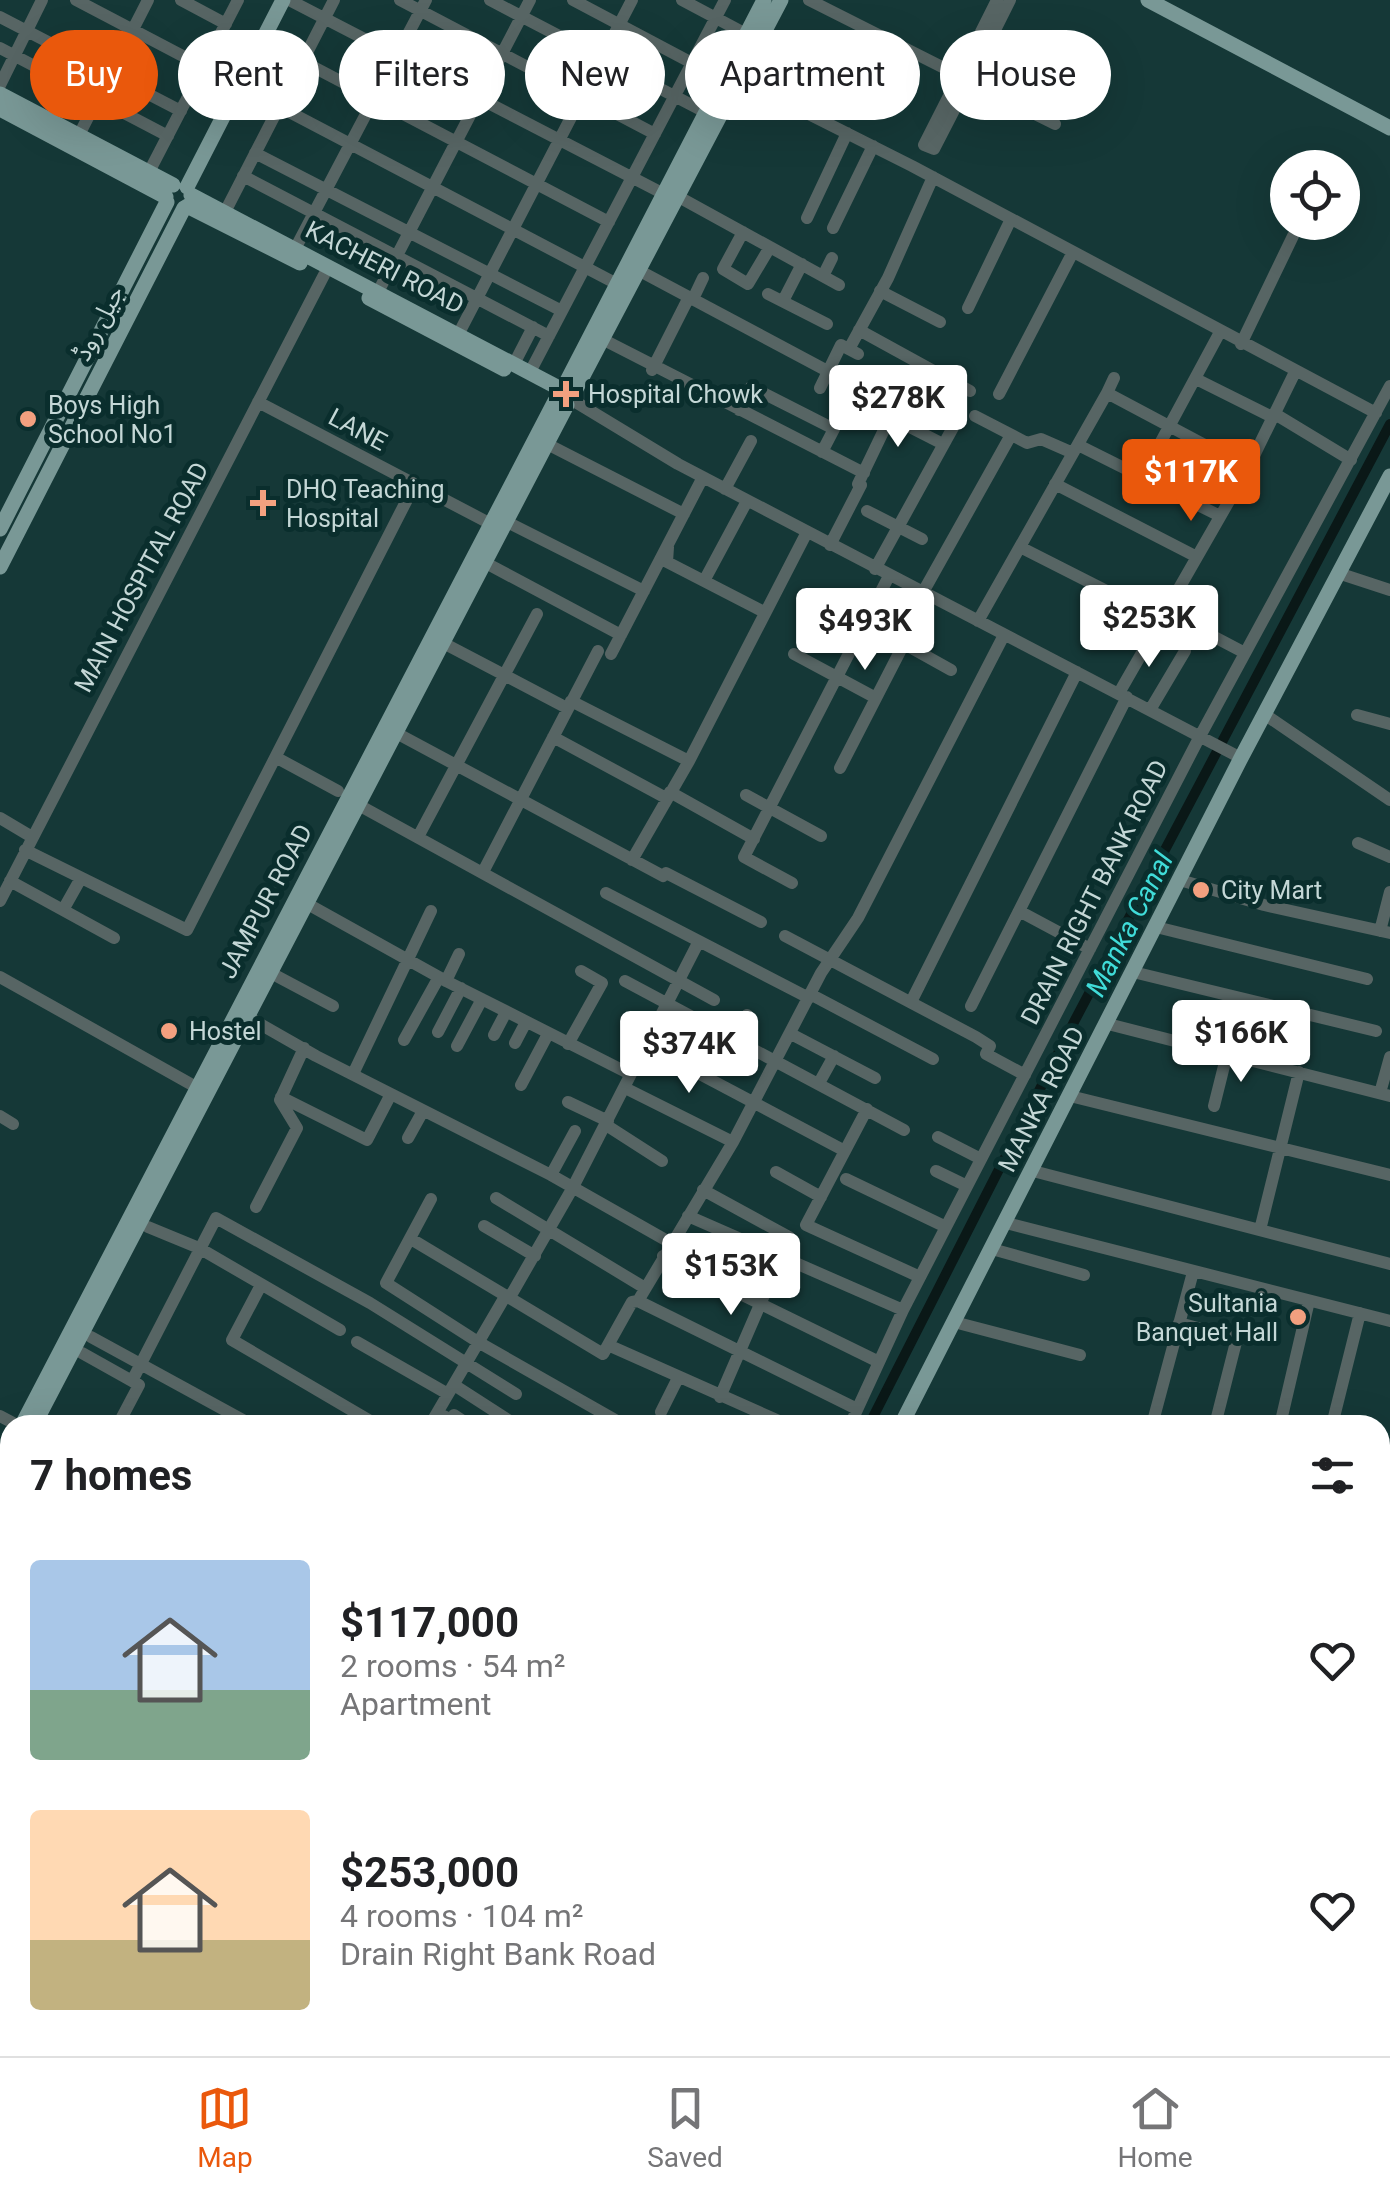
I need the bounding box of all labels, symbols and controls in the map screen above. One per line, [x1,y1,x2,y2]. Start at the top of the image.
chip: Buy [30,30,158,120]
chip: Rent [178,30,319,120]
chip: Filters [339,30,505,120]
chip: New [525,30,665,120]
chip: Apartment [685,30,920,120]
chip: House [940,30,1111,120]
map controls [1270,150,1360,240]
button: locate [1270,150,1360,240]
street label: KACHERI ROAD [301,215,469,320]
street label: جیل روڈ [67,281,130,366]
pin: $278K [828,365,968,450]
text: $278K [851,378,945,416]
place label: Hospital Chowk [588,380,763,409]
marker: Hospital Chowk [553,381,579,407]
place label: Boys High School No1 [48,391,177,449]
street label: LANE [324,402,392,457]
marker: Boys High School No1 [17,408,39,430]
pin: $117K [1121,439,1261,524]
text: $117K [1144,452,1238,490]
street label: MAIN HOSPITAL ROAD [68,457,214,697]
place label: DHQ Teaching Hospital [286,475,445,533]
marker: DHQ Teaching Hospital [250,490,276,516]
pin: $253K [1079,585,1219,670]
pin: $493K [795,588,935,673]
text: $253K [1102,598,1196,636]
text: $493K [818,601,912,639]
street label: DRAIN RIGHT BANK ROAD [1015,755,1174,1029]
street label: JAMPUR ROAD [213,819,318,983]
water label: Manka Canal [1079,846,1180,1002]
place label: City Mart [1221,876,1322,905]
marker: City Mart [1190,879,1212,901]
pin: $166K [1171,1000,1311,1085]
pin: $374K [619,1011,759,1096]
text: $166K [1194,1013,1288,1051]
place label: Hostel [189,1017,262,1046]
marker: Hostel [158,1020,180,1042]
street label: MANKA ROAD [992,1022,1091,1177]
text: $374K [642,1024,736,1062]
pin: $153K [661,1233,801,1318]
text: $153K [684,1246,778,1284]
place label: Sultania Banquet Hall [1136,1289,1278,1347]
marker: Sultania Banquet Hall [1287,1306,1309,1328]
icon: filters [1305,1448,1360,1503]
text: 7 homes [30,1451,192,1500]
text: $117,000 [340,1598,519,1647]
icon: home [110,1600,230,1720]
icon: heart [1305,1633,1360,1688]
text: 2 rooms · 54 m² [340,1647,565,1685]
text: Apartment [340,1685,492,1723]
text: $253,000 [340,1848,519,1897]
icon: home [110,1850,230,1970]
icon: heart [1305,1883,1360,1938]
text: 4 rooms · 104 m² [340,1897,583,1935]
text: Drain Right Bank Road [340,1935,656,1973]
tab: Map [197,2081,253,2174]
tab: Saved [647,2081,723,2174]
tab: Home [1117,2081,1193,2174]

